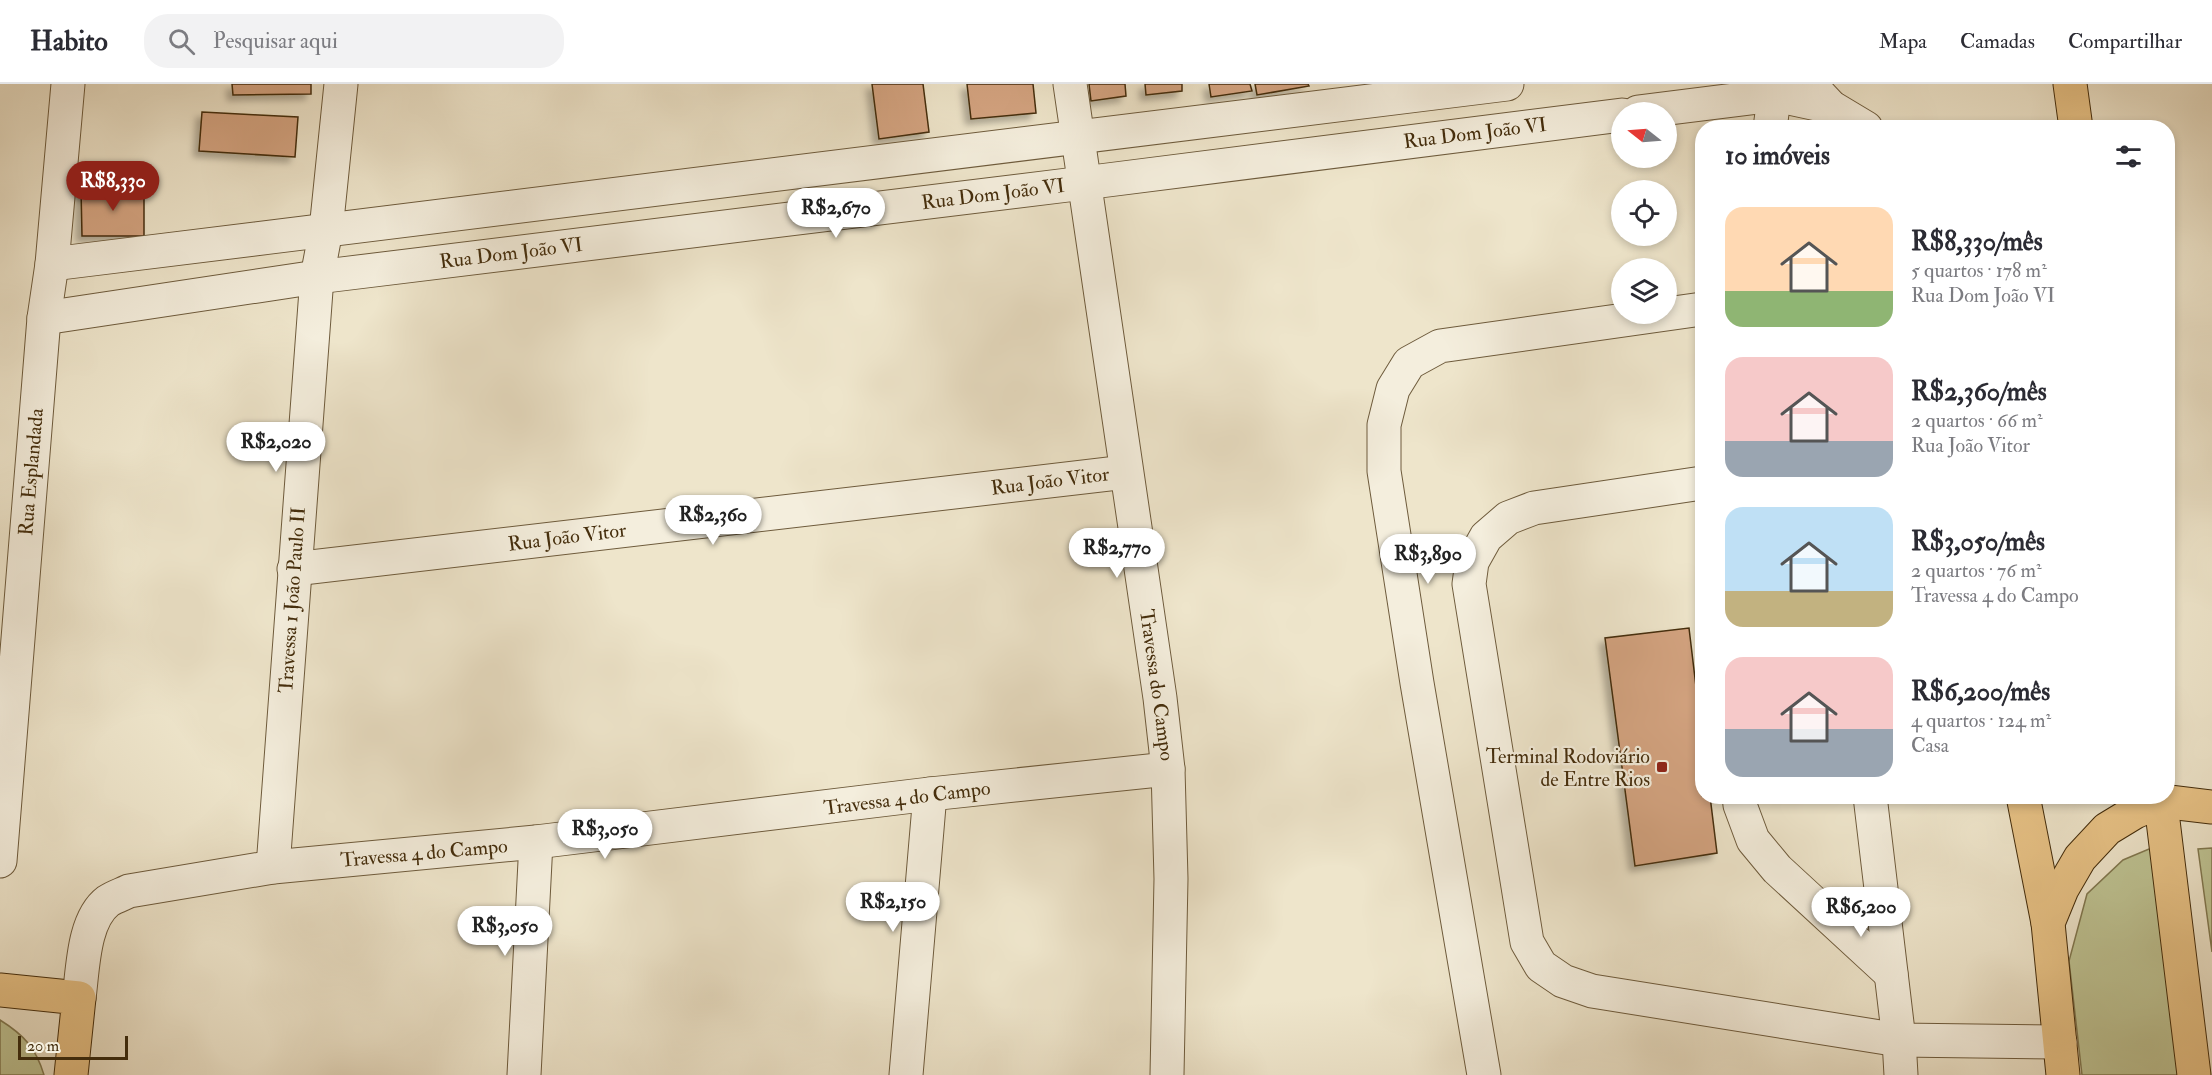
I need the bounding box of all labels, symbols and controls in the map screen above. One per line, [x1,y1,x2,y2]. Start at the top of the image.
search box [144,14,564,68]
text: Habito [30,24,108,59]
icon: search [165,25,198,58]
text: Pesquisar aqui [213,27,338,55]
text: Mapa [1879,28,1927,55]
text: Camadas [1960,28,2035,55]
text: Compartilhar [2068,28,2182,55]
north arrow [1611,102,1677,168]
map controls [1611,102,1677,324]
street label: Rua Dom João VI [1402,112,1548,154]
text: 10 imóveis [1725,140,1830,172]
icon: filters [2112,140,2145,173]
pin: R$8,330 [58,161,168,212]
text: R$8,330 [80,168,146,193]
street label: Rua Dom João VI [920,173,1066,215]
button: locate [1611,180,1677,246]
pin: R$2,670 [781,188,891,239]
text: R$2,670 [801,195,871,220]
text: R$8,330/mês [1911,226,2043,258]
icon: home [1773,231,1845,303]
street label: Rua Dom João VI [438,232,584,274]
button: layers [1611,258,1677,324]
text: 5 quartos · 178 m² [1911,258,2047,283]
text: Rua Dom João VI [1911,283,2055,308]
text: R$2,360/mês [1911,376,2047,408]
icon: home [1773,381,1845,453]
street label: Rua Esplandada [13,406,50,537]
text: 2 quartos · 66 m² [1911,408,2043,433]
pin: R$2,020 [221,422,331,473]
text: R$2,020 [240,429,312,454]
text: Rua João Vitor [1911,433,2030,458]
street label: Rua João Vitor [989,461,1111,501]
pin: R$2,360 [658,495,768,546]
text: R$2,360 [679,502,747,527]
street label: Travessa 1 João Paulo II [273,506,311,694]
street label: Rua João Vitor [506,517,628,557]
text: R$3,050/mês [1911,526,2045,558]
pin: R$2,770 [1062,528,1172,579]
icon: home [1773,531,1845,603]
pin: R$3,890 [1373,534,1483,585]
text: R$2,770 [1083,535,1151,560]
text: R$3,890 [1394,541,1462,566]
text: 2 quartos · 76 m² [1911,558,2042,583]
text: Travessa 4 do Campo [1911,583,2079,608]
street label: Travessa do Campo [1133,608,1180,762]
text: R$6,200/mês [1911,676,2050,708]
icon: home [1773,681,1845,753]
text: 4 quartos · 124 m² [1911,708,2051,733]
text: Casa [1911,733,1949,758]
place label: Terminal Rodoviário de Entre Rios [1486,744,1650,792]
marker: Terminal Rodoviário de Entre Rios [1655,760,1669,774]
street label: Travessa 4 do Campo [822,775,992,822]
pin: R$3,050 [550,809,660,860]
text: R$3,050 [571,816,639,841]
street label: Travessa 4 do Campo [339,833,509,874]
pin: R$2,150 [838,882,948,933]
pin: R$6,200 [1806,887,1916,938]
text: R$2,150 [860,889,926,914]
text: R$6,200 [1825,894,1897,919]
pin: R$3,050 [450,906,560,957]
text: R$3,050 [471,913,539,938]
scale bar [18,1033,128,1060]
text: 20 m [27,1036,59,1056]

